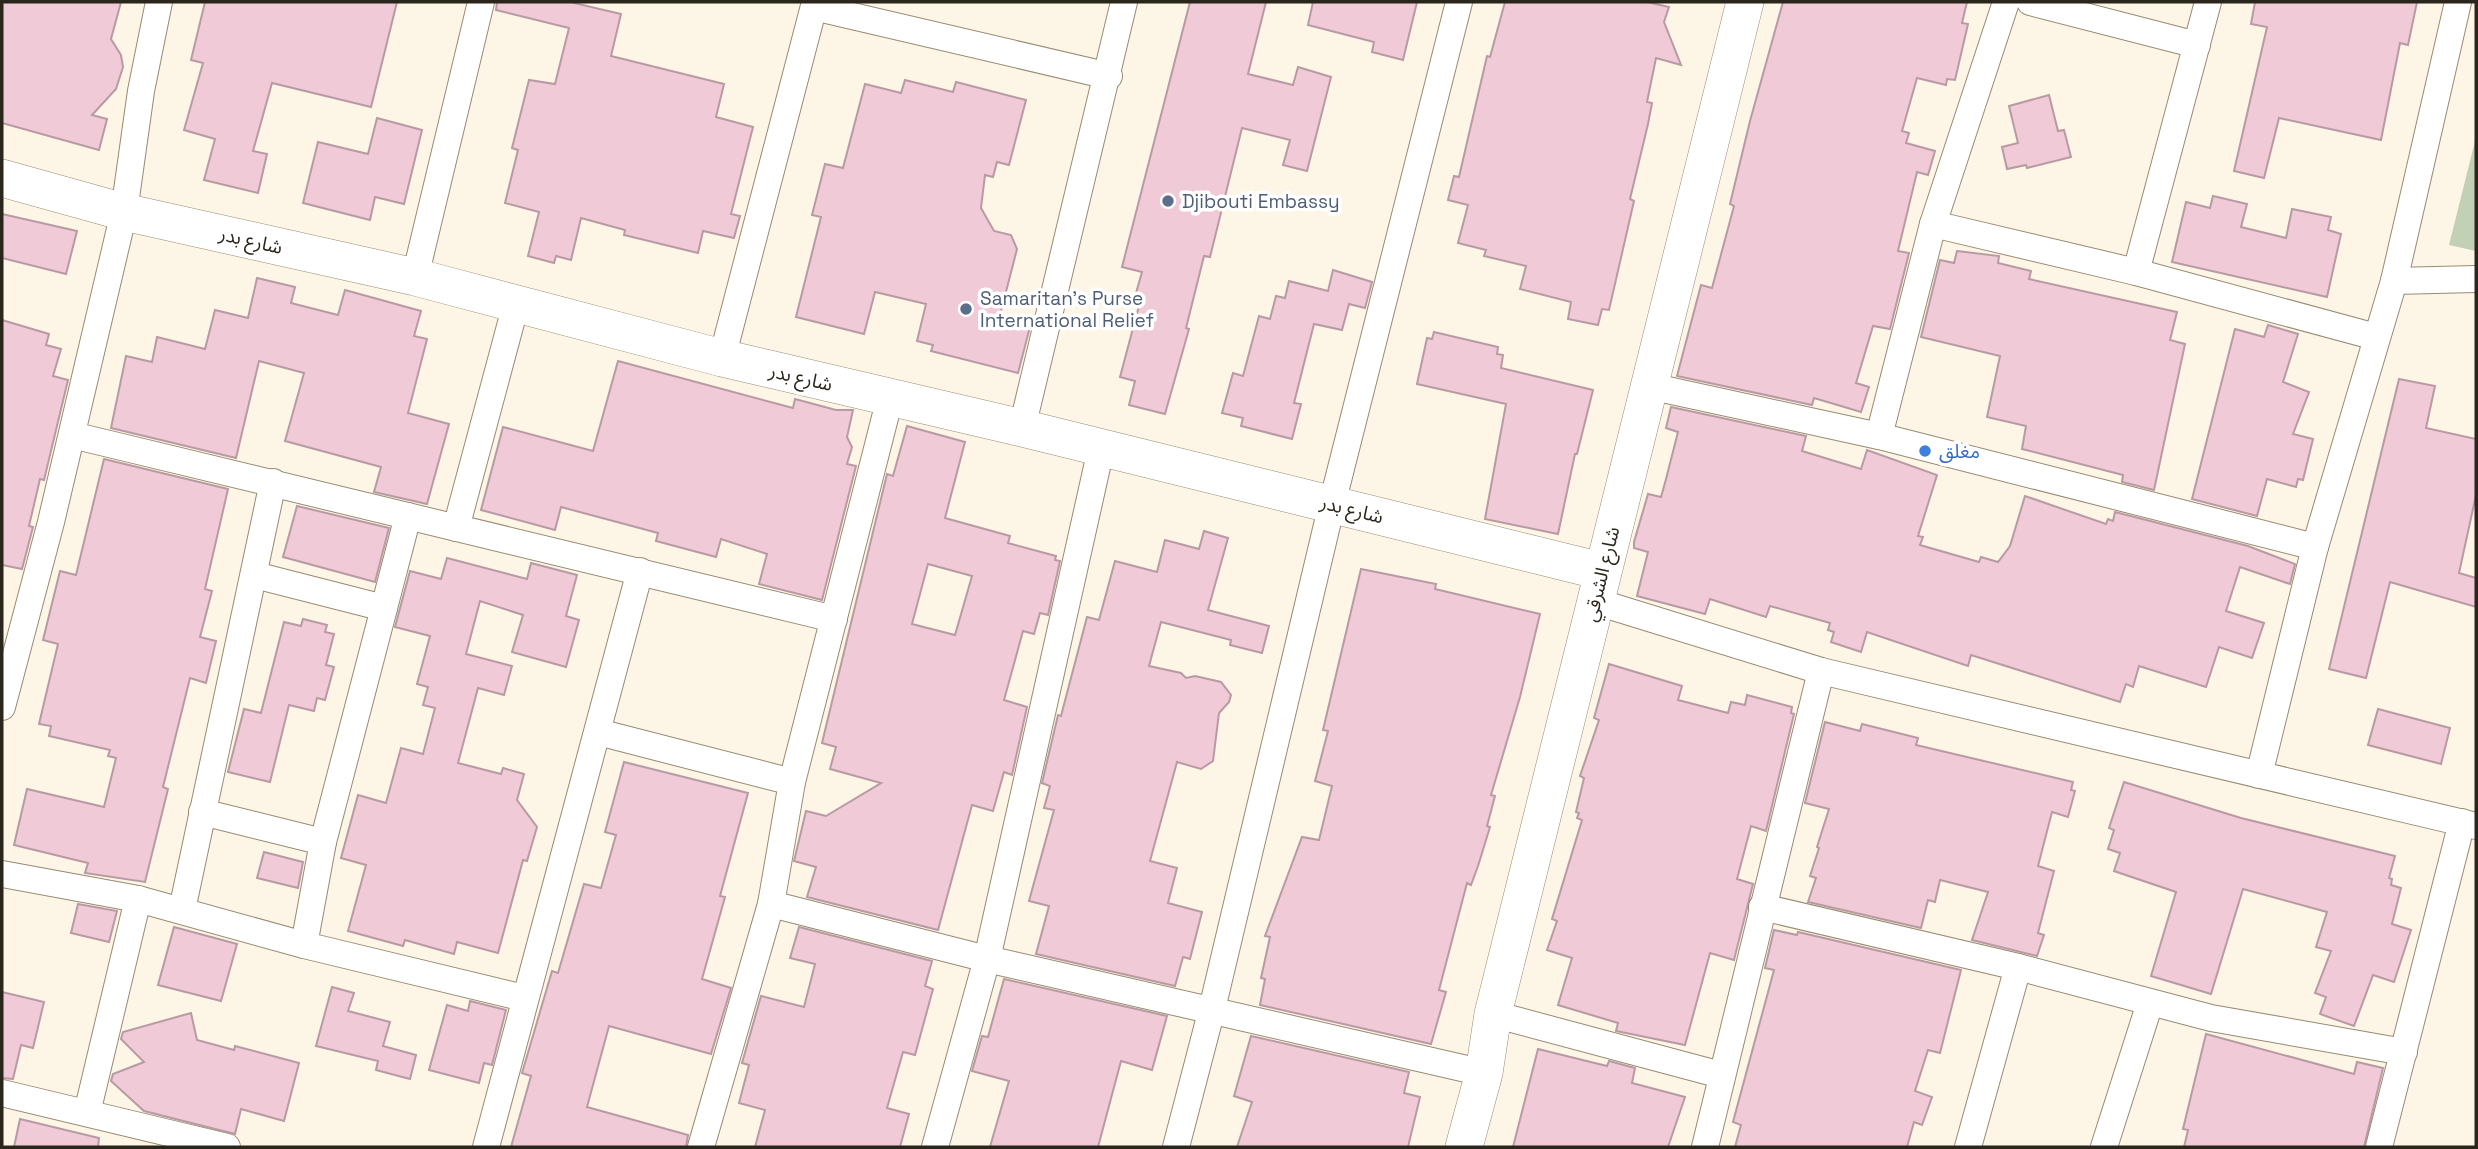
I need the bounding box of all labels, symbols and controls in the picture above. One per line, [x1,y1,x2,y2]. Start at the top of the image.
place label: Djibouti Embassy [1182,189,1340,214]
marker: Djibouti Embassy [1160,193,1176,209]
street label: شارع بدر [216,221,285,261]
place label: Samaritan’s Purse International Relief [980,286,1154,333]
marker: Samaritan’s Purse International Relief [958,301,974,317]
street label: شارع بدر [766,358,835,398]
place label: مغلق [1939,439,1980,464]
marker: مغلق [1917,443,1933,459]
street label: شارع بدر [1317,489,1386,530]
street label: شارع الشرقي [1578,524,1628,625]

